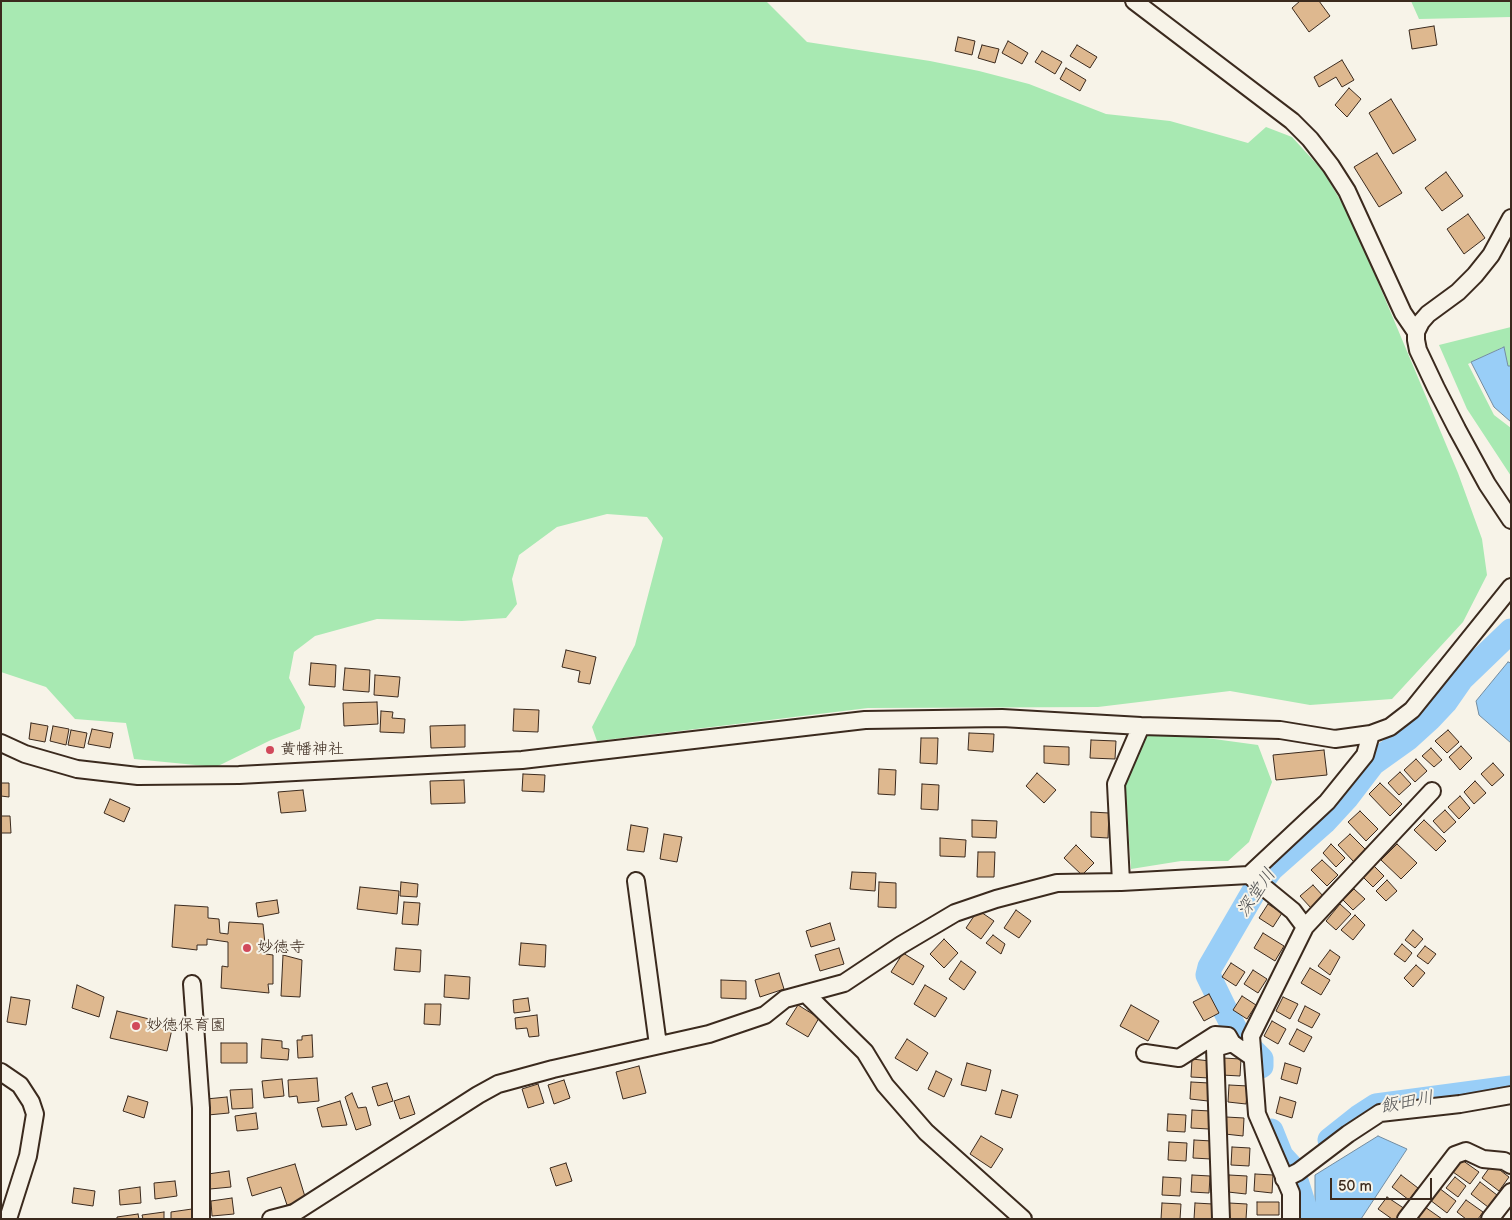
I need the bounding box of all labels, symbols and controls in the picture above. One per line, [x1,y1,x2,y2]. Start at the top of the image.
place label: 黄幡神社 [280,740,344,760]
marker: 黄幡神社 [264,744,276,756]
water label: 深堂川 [1233,865,1281,921]
place label: 妙徳寺 [257,938,305,958]
marker: 妙徳寺 [241,942,253,954]
place label: 妙徳保育園 [146,1016,226,1036]
marker: 妙徳保育園 [130,1020,142,1032]
water label: 飯田川 [1379,1088,1435,1118]
scale bar [1332,1168,1434,1200]
text: 50 m [1338,1177,1372,1196]

